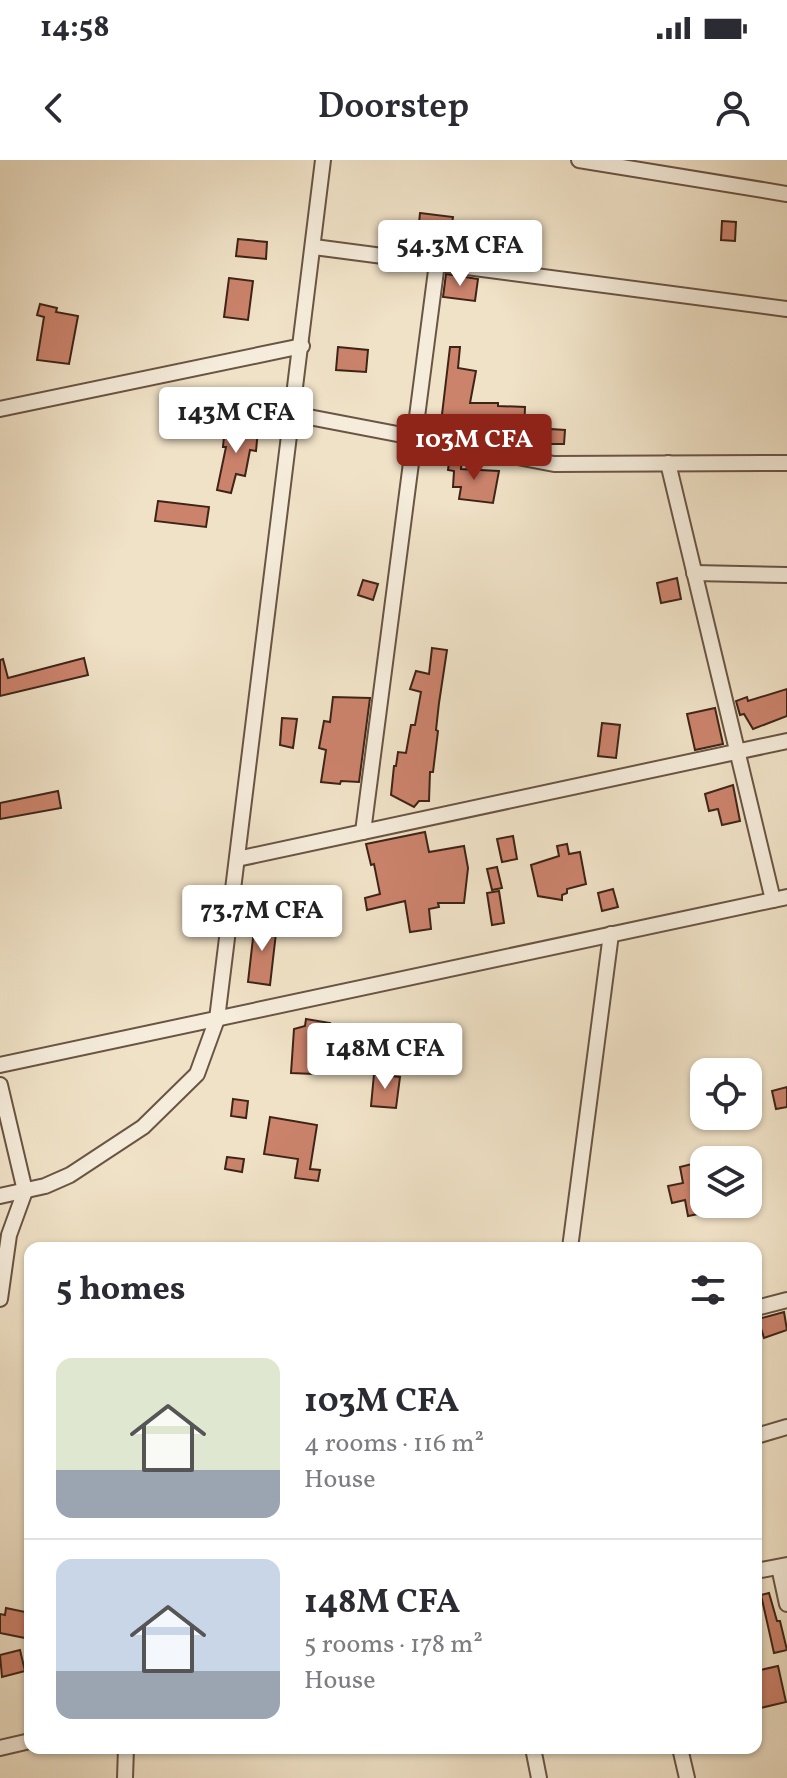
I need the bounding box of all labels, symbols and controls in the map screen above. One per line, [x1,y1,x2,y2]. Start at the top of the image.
text: 14:58 [40,7,110,49]
text: Doorstep [318,83,469,133]
icon: back [32,86,76,130]
icon: person [711,86,755,130]
pin: 54.3M CFA [368,220,552,288]
text: 54.3M CFA [396,228,524,264]
pin: 143M CFA [153,387,319,455]
text: 143M CFA [177,395,295,431]
pin: 103M CFA [391,414,557,482]
text: 103M CFA [415,422,533,458]
pin: 73.7M CFA [170,885,354,953]
text: 73.7M CFA [200,893,324,929]
pin: 148M CFA [302,1023,468,1091]
text: 148M CFA [325,1031,445,1067]
map controls [690,1058,762,1218]
button: locate [690,1058,762,1130]
button: layers [690,1146,762,1218]
text: 5 homes [56,1267,186,1314]
icon: filters [686,1268,730,1312]
text: 103M CFA [304,1379,459,1426]
icon: home [120,1390,216,1486]
text: 4 rooms · 116 m² [304,1426,484,1462]
text: House [304,1462,376,1498]
text: 148M CFA [304,1580,460,1627]
icon: home [120,1591,216,1687]
text: 5 rooms · 178 m² [304,1627,483,1663]
text: House [304,1663,376,1699]

